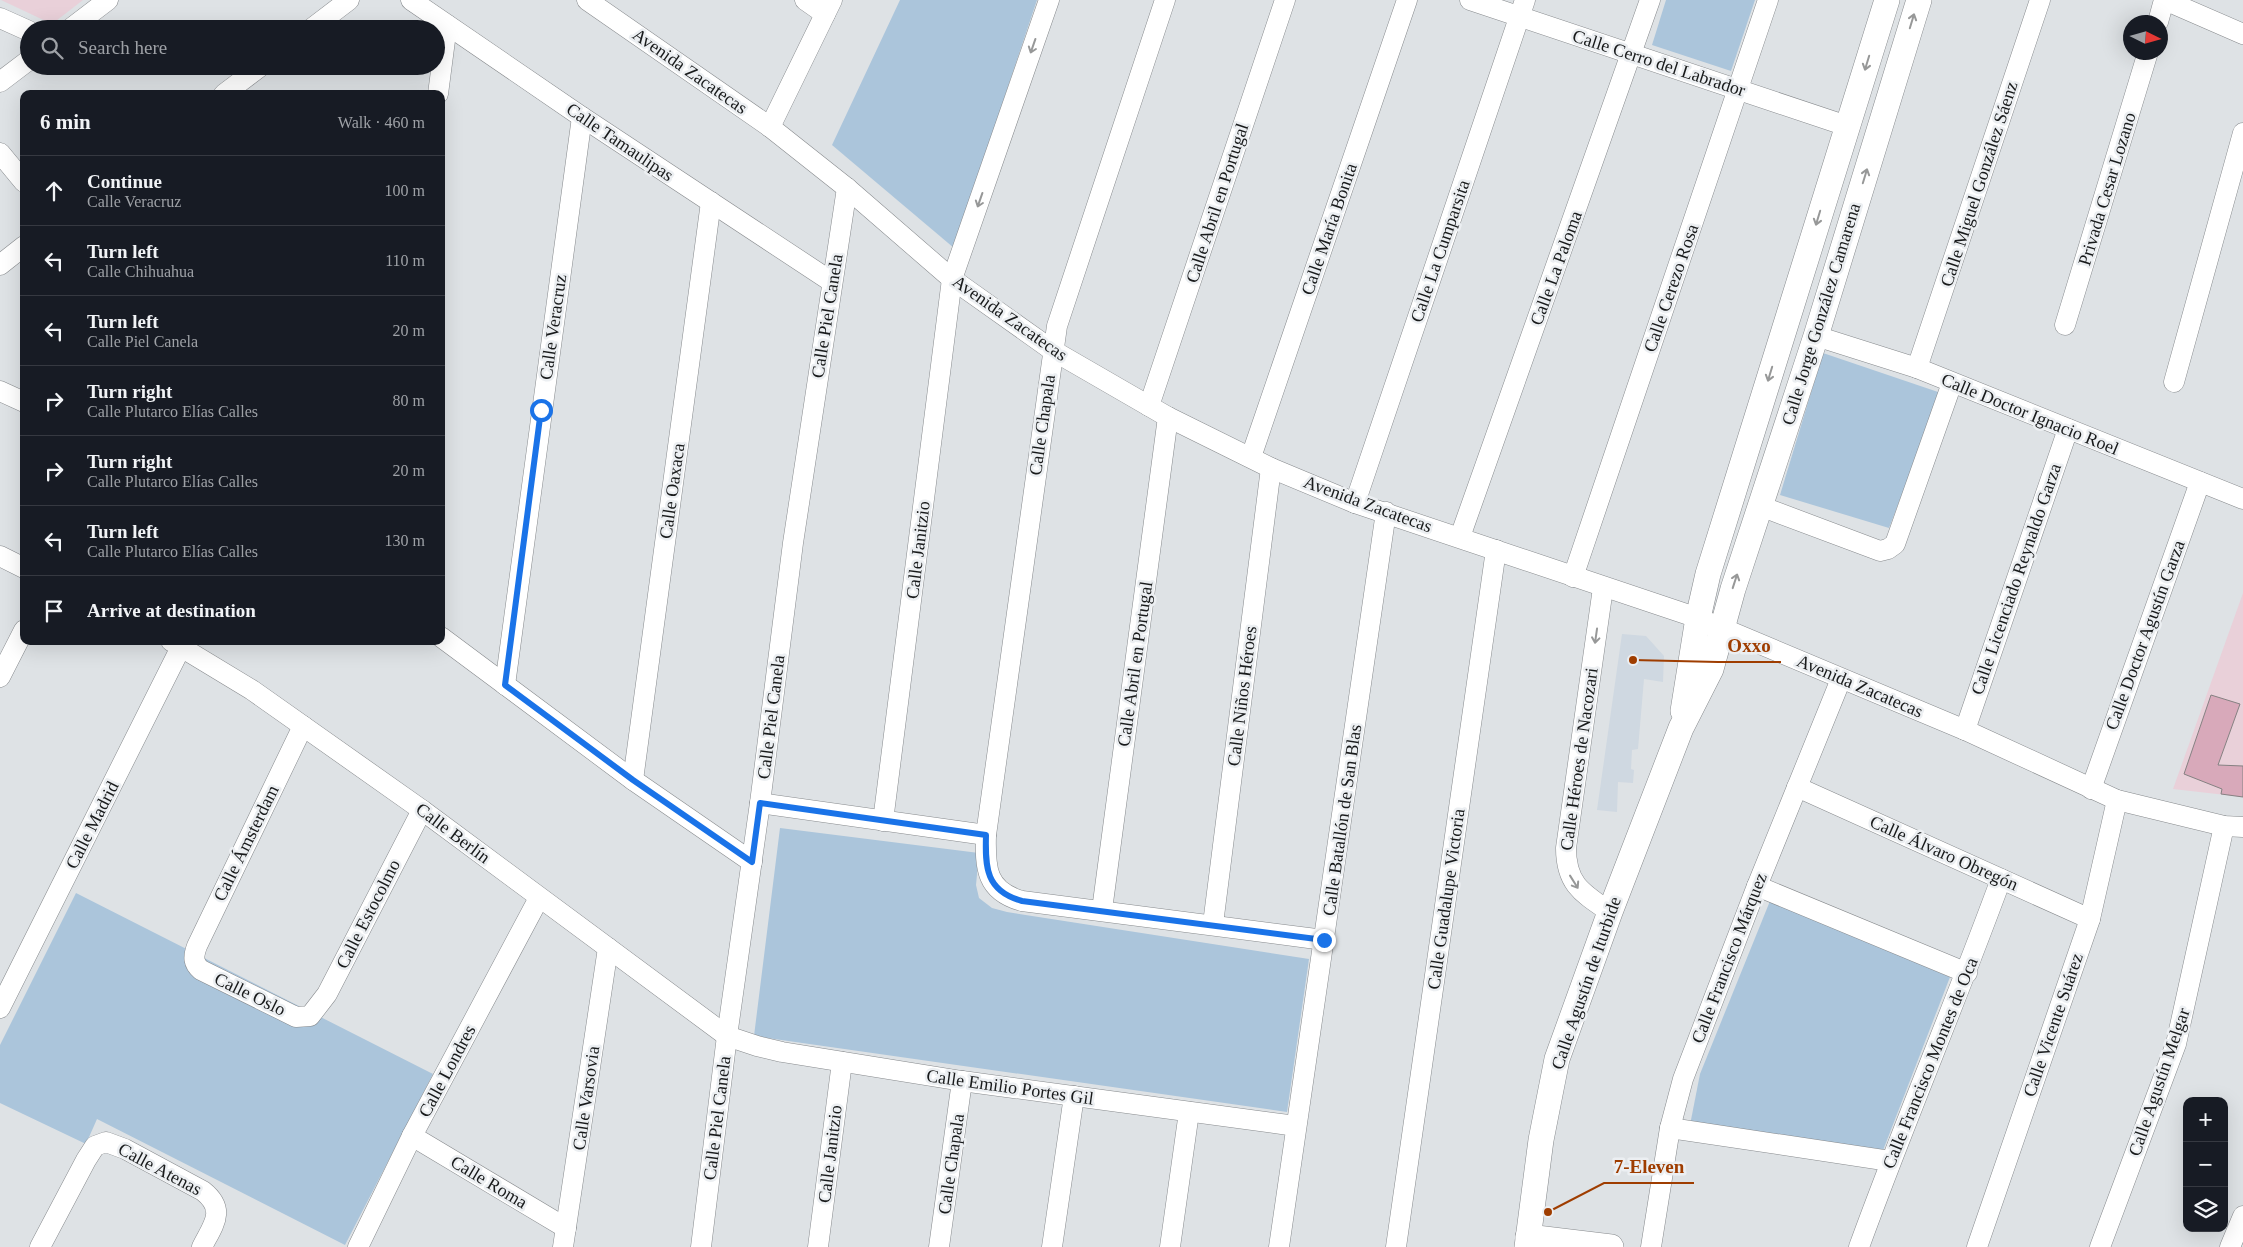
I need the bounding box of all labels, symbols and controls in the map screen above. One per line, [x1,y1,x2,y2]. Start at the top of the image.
one-way arrow [1908,13,1918,29]
north arrow [2123,15,2168,60]
search box [20,20,445,75]
street label: Avenida Zacatecas [629,24,751,118]
street label: Calle Cerro del Labrador [1570,26,1748,100]
icon: search [38,34,66,62]
text: Search here [78,37,167,58]
one-way arrow [1028,38,1037,53]
one-way arrow [1861,55,1871,71]
street label: Calle Miguel González Sáenz [1936,79,2022,289]
street label: Calle Tamaulipas [563,99,677,185]
text: 6 min [40,110,91,134]
street label: Privada Cesar Lozano [2074,110,2140,268]
text: Walk · 460 m [338,114,425,131]
street label: Calle Abril en Portugal [1182,121,1252,285]
street label: Calle María Bonita [1297,161,1361,297]
one-way arrow [1860,168,1870,184]
text: Continue [87,171,162,192]
icon: ahead [40,177,68,205]
street label: Calle La Cumparsita [1406,177,1474,325]
text: 100 m [385,182,425,199]
one-way arrow [974,191,984,207]
text: Calle Veracruz [87,193,181,210]
street label: Calle Jorge González Camarena [1778,201,1864,427]
street label: Calle La Paloma [1526,208,1586,328]
one-way arrow [1813,210,1823,226]
street label: Calle Cerezo Rosa [1640,221,1702,355]
text: Turn left [87,241,159,262]
icon: left [40,247,68,275]
text: 110 m [385,252,425,269]
street label: Calle Piel Canela [807,253,847,379]
text: Calle Chihuahua [87,263,194,280]
street label: Avenida Zacatecas [949,271,1071,365]
street label: Calle Veracruz [536,273,570,381]
text: Turn left [87,311,159,332]
icon: left [40,317,68,345]
text: 20 m [393,322,425,339]
text: Calle Piel Canela [87,333,198,350]
one-way arrow [1765,365,1775,381]
street label: Calle Doctor Ignacio Roel [1938,369,2122,459]
street label: Calle Chapala [1025,373,1059,477]
text: Turn right [87,381,172,402]
icon: right [40,387,68,415]
text: 80 m [393,392,425,409]
route start [530,399,553,422]
text: Calle Plutarco Elías Calles [87,403,258,420]
street label: Calle Oaxaca [655,442,689,540]
text: Turn right [87,451,172,472]
icon: right [40,457,68,485]
street label: Calle Licenciado Reynaldo Garza [1967,461,2065,697]
text: 20 m [393,462,425,479]
street label: Avenida Zacatecas [1301,472,1435,536]
text: Calle Plutarco Elías Calles [87,473,258,490]
street label: Calle Janitzio [902,500,934,600]
text: Turn left [87,521,159,542]
icon: left [40,527,68,555]
text: 130 m [385,532,425,549]
street label: Calle Doctor Agustín Garza [2101,537,2189,733]
text: Calle Plutarco Elías Calles [87,543,258,560]
one-way arrow [1731,573,1741,589]
street label: Calle Abril en Portugal [1114,580,1156,748]
icon: arrive [40,597,68,625]
text: Arrive at destination [87,600,256,621]
street label: Calle Niños Héroes [1223,625,1261,767]
one-way arrow [1591,628,1601,644]
callout: Oxxo [1718,628,1781,662]
text: Oxxo [1727,635,1771,656]
street label: Avenida Zacatecas [1794,650,1926,722]
street label: Calle Piel Canela [753,654,789,780]
street label: Calle Héroes de Nacozari [1556,666,1602,852]
street label: Calle Batallón de San Blas [1319,723,1365,917]
street label: Calle Madrid [61,778,123,872]
street label: Calle Ámsterdam [208,781,283,904]
street label: Calle Berlín [412,799,494,867]
street label: Calle Guadalupe Victoria [1423,807,1469,991]
street label: Calle Álvaro Obregón [1867,810,2022,895]
street label: Calle Estocolmo [332,856,404,972]
street label: Calle Francisco Márquez [1687,870,1771,1046]
one-way arrow [1569,875,1579,889]
street label: Calle Agustín de Iturbide [1547,894,1625,1072]
route end [1313,929,1336,952]
street label: Calle Vicente Suárez [2019,951,2087,1099]
street label: Calle Francisco Montes de Oca [1878,955,1982,1171]
street label: Calle Oslo [211,968,289,1020]
street label: Calle Agustín Melgar [2124,1005,2194,1159]
street label: Calle Londres [414,1022,480,1120]
street label: Calle Varsovia [569,1045,603,1151]
street label: Calle Piel Canela [699,1055,735,1181]
street label: Calle Emilio Portes Gil [925,1065,1095,1109]
map controls [2183,1097,2228,1232]
button: + [2183,1097,2228,1142]
street label: Calle Janitzio [814,1104,846,1204]
street label: Calle Chapala [934,1112,968,1216]
street label: Calle Atenas [115,1139,205,1199]
button: − [2183,1142,2228,1187]
callout: 7-Eleven [1604,1149,1694,1183]
street label: Calle Roma [447,1151,531,1213]
text: 7-Eleven [1614,1156,1685,1177]
button: layers [2183,1187,2228,1232]

